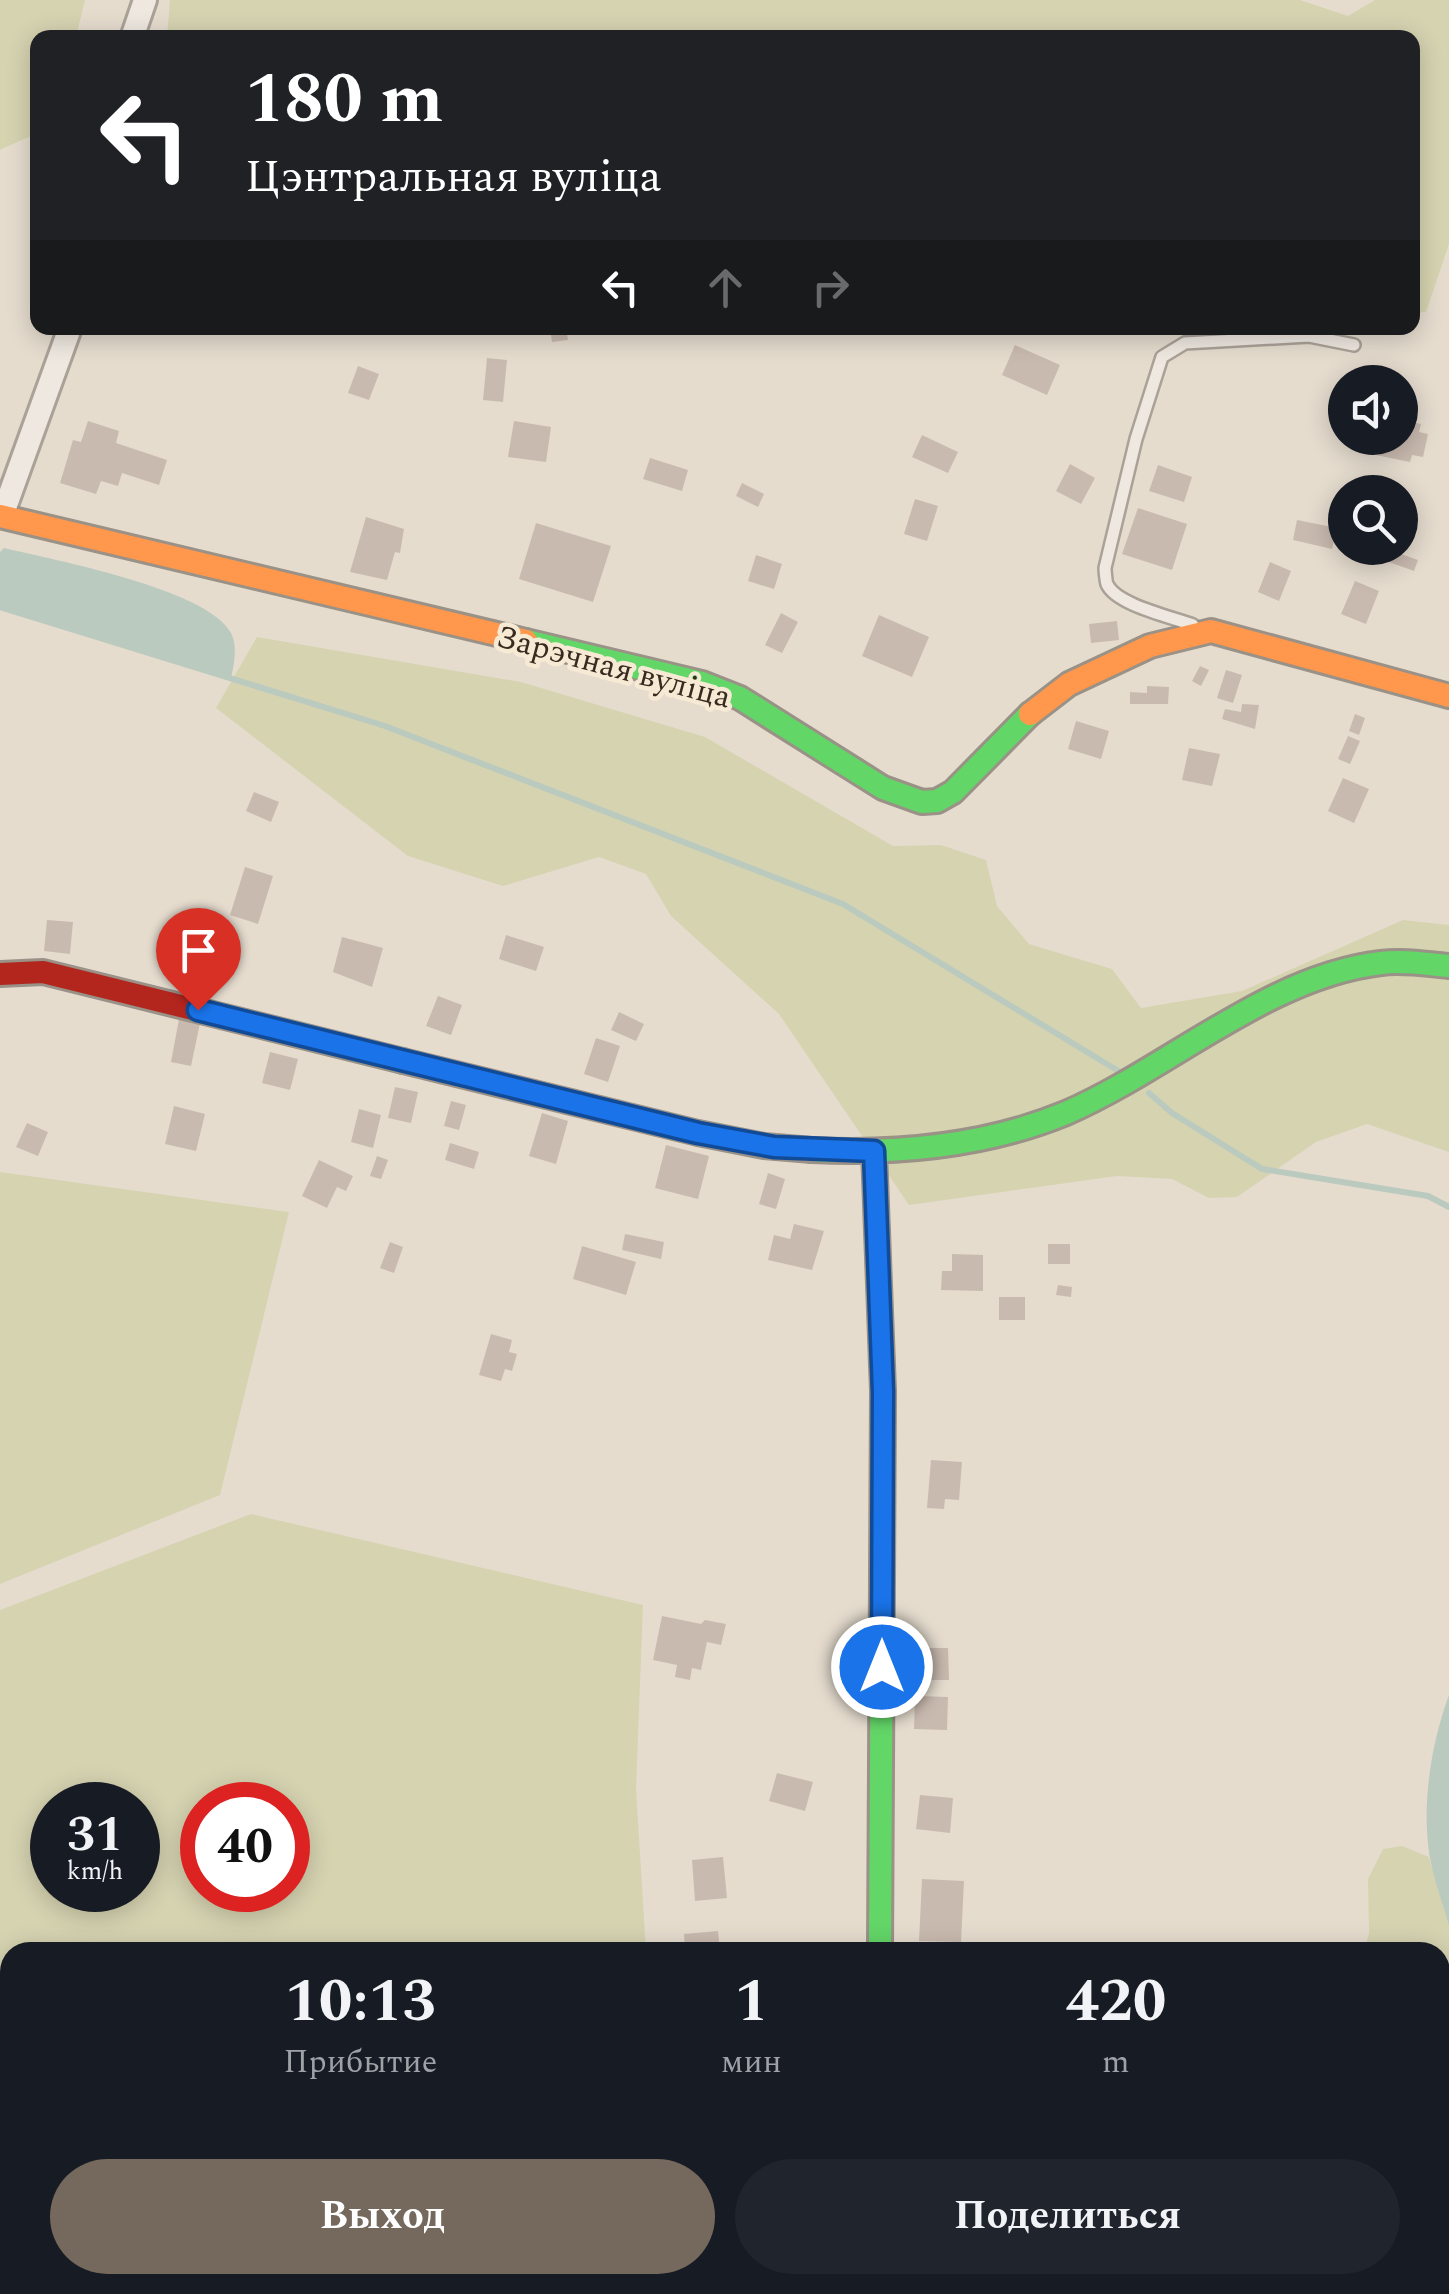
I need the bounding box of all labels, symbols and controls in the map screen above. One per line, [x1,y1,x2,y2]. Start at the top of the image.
text: 180 m [245,47,443,153]
icon: left [80,70,210,200]
text: Цэнтральная вуліца [245,143,661,212]
icon: left [593,260,648,315]
icon: ahead [698,260,753,315]
icon: right [803,260,858,315]
map controls [1328,365,1418,565]
button: sound [1328,365,1418,455]
button: search [1328,475,1418,565]
street label: Зарэчная вуліца [491,613,737,722]
pin [156,908,241,1011]
icon: arrive [171,923,226,978]
position arrow [830,1615,934,1719]
speed limit sign: 40 [180,1782,310,1912]
text: 31 [67,1797,123,1873]
text: km/h [67,1853,123,1891]
text: 10:13 [285,1956,436,2048]
text: 1 [735,1956,768,2048]
text: 420 [1065,1956,1166,2048]
text: Прибытие [284,2038,437,2087]
text: мин [721,2038,782,2087]
text: m [1102,2038,1130,2087]
button: Выход [50,2159,715,2274]
button: Поделиться [735,2159,1400,2274]

